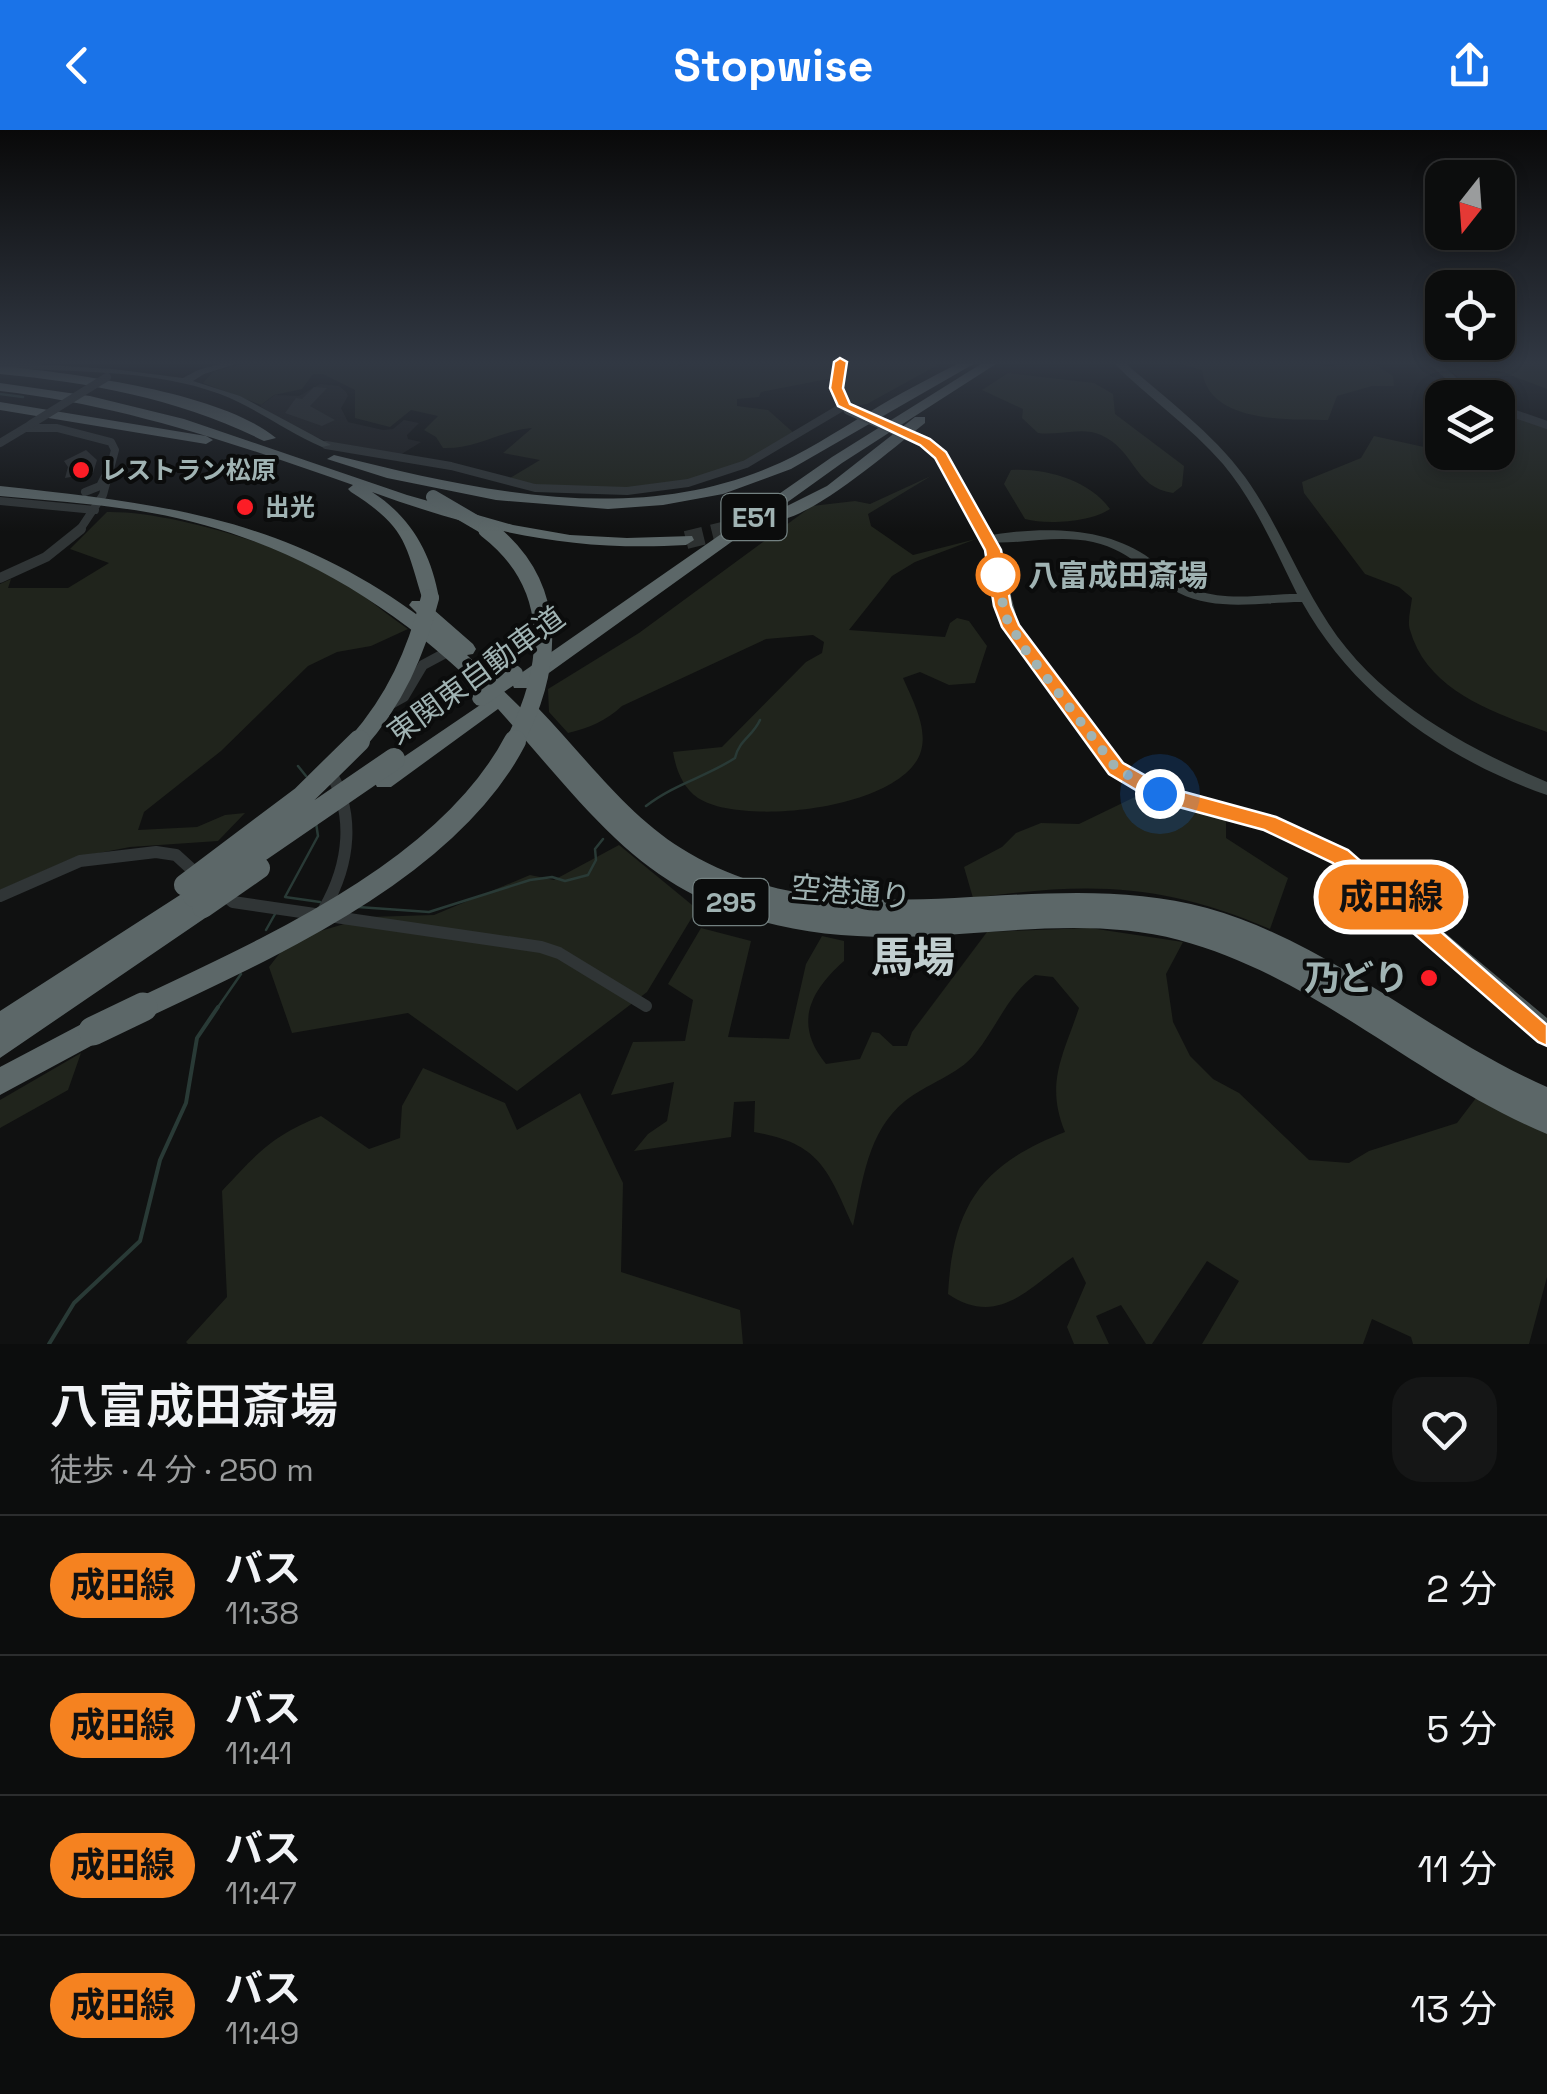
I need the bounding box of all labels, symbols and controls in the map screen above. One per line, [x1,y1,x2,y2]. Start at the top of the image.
text: Stopwise [674,37,873,94]
icon: back [50,38,105,93]
icon: share [1442,38,1497,93]
north arrow [1425,160,1515,250]
map controls [1425,160,1515,470]
button: locate [1425,270,1515,360]
button: layers [1425,380,1515,470]
place label: レストラン松原 [101,454,276,486]
marker: レストラン松原 [70,459,92,481]
place label: 出光 [265,491,315,523]
road number: E51 [722,494,786,540]
marker: 出光 [234,496,256,518]
marker: 八富成田斎場 [977,554,1019,596]
place label: 八富成田斎場 [1028,556,1208,595]
street label: 東関東自動車道 [380,598,572,752]
your location [1135,769,1185,819]
line badge: 成田線 [1334,864,1448,930]
street label: 空港通り [790,867,912,917]
text: 成田線 [1338,875,1444,919]
road number: 295 [694,879,768,925]
district label: 馬場 [871,931,955,984]
place label: 乃どり [1304,956,1409,1000]
marker: 乃どり [1418,967,1440,989]
text: 八富成田斎場 [50,1376,338,1437]
button: heart [1392,1377,1497,1482]
text: 徒歩 · 4 分 · 250 m [50,1450,314,1490]
text: バス [225,1545,301,1593]
text: 成田線 [70,1563,175,1607]
text: 2 分 [1426,1565,1497,1613]
text: 11:38 [225,1593,299,1633]
text: バス [225,1685,301,1733]
text: 成田線 [70,1703,175,1747]
text: 5 分 [1426,1705,1497,1753]
text: 11:41 [225,1733,292,1773]
text: バス [225,1825,301,1873]
text: 成田線 [70,1843,175,1887]
text: 11 分 [1417,1845,1497,1893]
text: 11:47 [225,1873,297,1913]
text: バス [225,1965,301,2013]
text: 成田線 [70,1983,175,2027]
text: 13 分 [1410,1985,1497,2033]
text: 11:49 [225,2013,299,2053]

